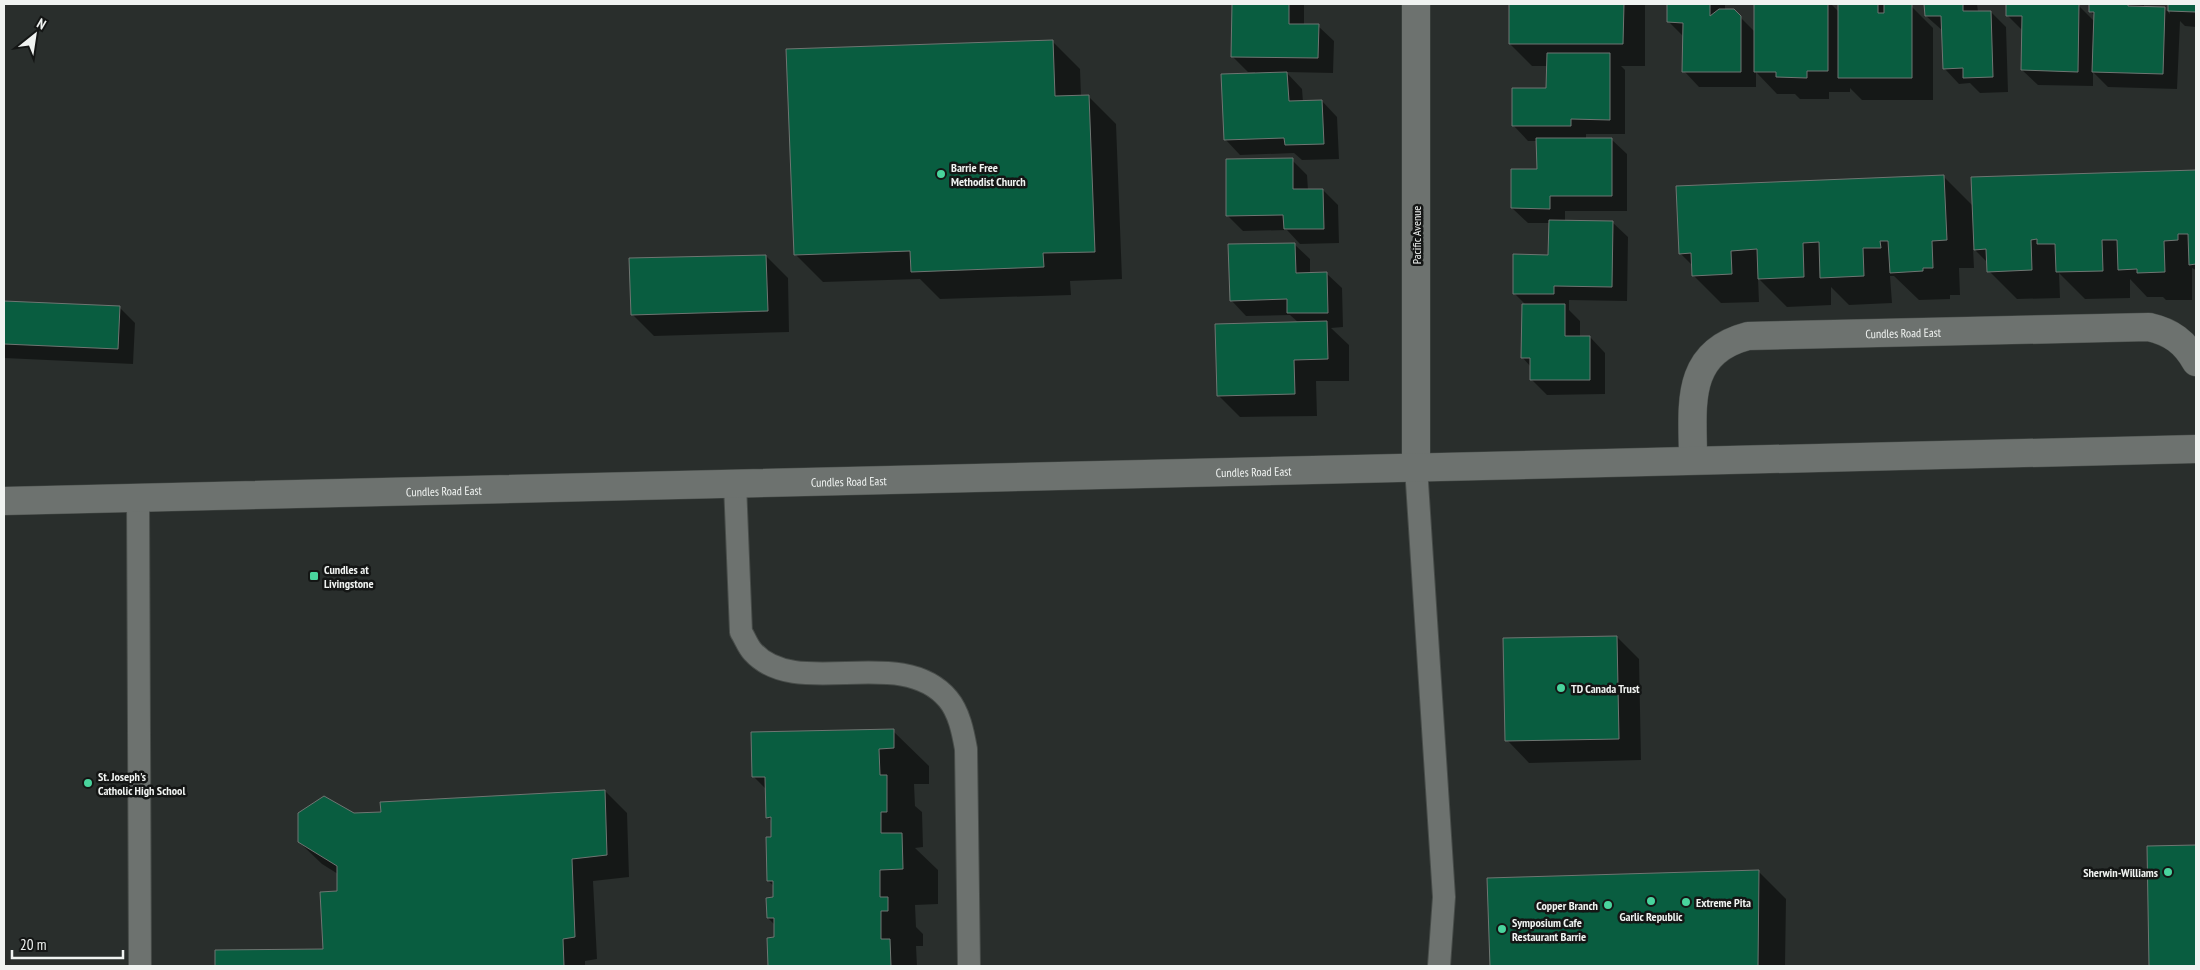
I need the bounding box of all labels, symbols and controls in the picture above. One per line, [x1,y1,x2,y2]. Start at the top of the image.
north arrow [10,10,60,60]
text: N [34,14,49,33]
place label: Barrie Free Methodist Church [951,160,1026,189]
marker: Barrie Free Methodist Church [935,168,947,180]
street label: Pacific Avenue [1409,206,1424,264]
street label: Cundles Road East [1865,324,1942,341]
street label: Cundles Road East [1216,463,1292,480]
street label: Cundles Road East [811,473,888,489]
street label: Cundles Road East [406,482,483,499]
place label: Cundles at Livingstone [324,562,374,591]
marker: Cundles at Livingstone [308,570,320,582]
place label: TD Canada Trust [1571,681,1640,696]
marker: TD Canada Trust [1555,682,1567,694]
place label: St. Joseph's Catholic High School [98,769,185,798]
marker: St. Joseph's Catholic High School [82,777,94,789]
place label: Sherwin-Williams [2083,865,2158,880]
marker: Sherwin-Williams [2162,866,2174,878]
marker: Garlic Republic [1645,895,1657,907]
place label: Extreme Pita [1696,895,1751,910]
marker: Extreme Pita [1680,896,1692,908]
place label: Copper Branch [1536,898,1598,913]
marker: Copper Branch [1602,899,1614,911]
place label: Garlic Republic [1619,909,1683,924]
place label: Symposium Cafe Restaurant Barrie [1512,915,1586,944]
marker: Symposium Cafe Restaurant Barrie [1496,923,1508,935]
scale bar [12,928,124,960]
text: 20 m [20,935,46,954]

